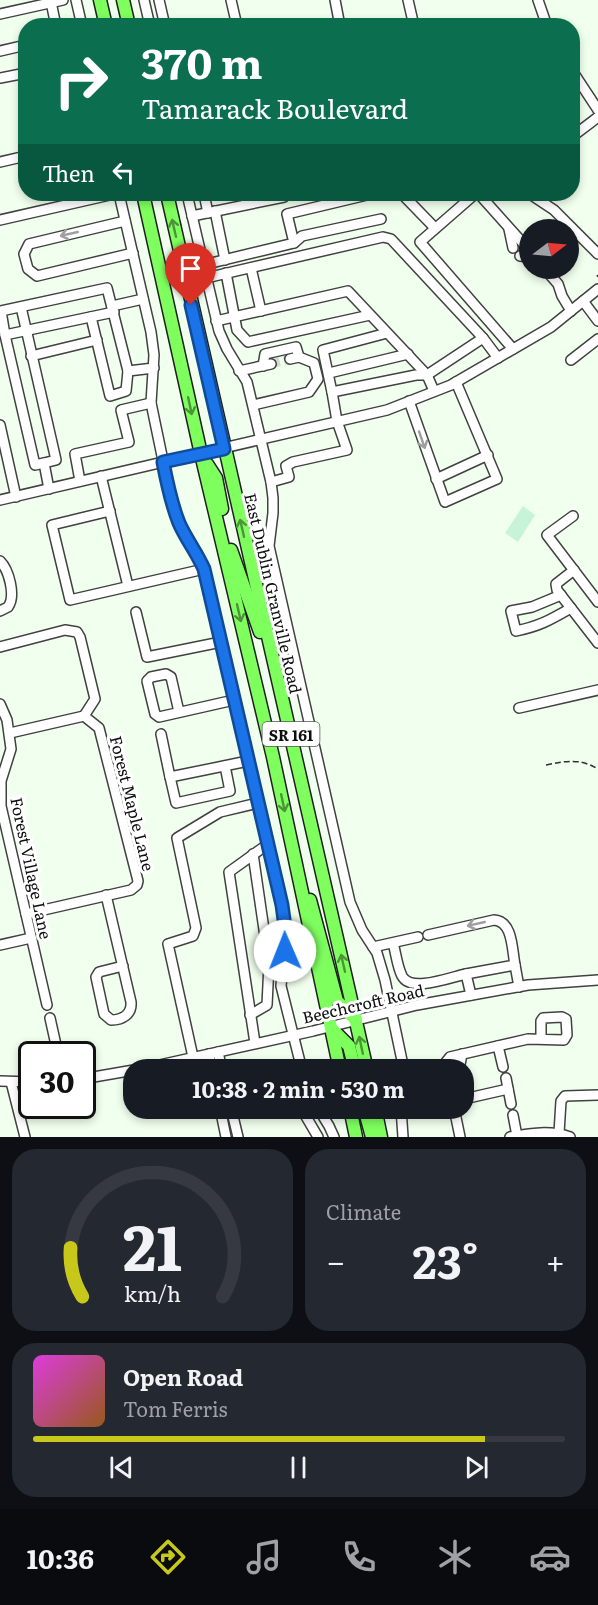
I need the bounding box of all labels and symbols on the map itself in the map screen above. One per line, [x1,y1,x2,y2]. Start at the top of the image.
one-way arrow [168,218,180,237]
north arrow [519,219,579,279]
one-way arrow [59,229,78,241]
pin [165,243,216,305]
one-way arrow [185,396,197,415]
one-way arrow [418,430,429,449]
street label: East Dublin Granville Road [239,490,309,696]
one-way arrow [236,519,248,538]
one-way arrow [234,603,245,622]
road number: SR 161 [262,722,320,746]
street label: Forest Maple Lane [105,733,161,873]
one-way arrow [278,793,289,812]
street label: Forest Village Lane [5,795,59,941]
one-way arrow [467,918,486,930]
position arrow [253,919,317,983]
one-way arrow [337,954,348,974]
street label: Beechcroft Road [300,977,426,1029]
one-way arrow [355,1036,367,1055]
speed limit sign: 30 [18,1041,96,1119]

